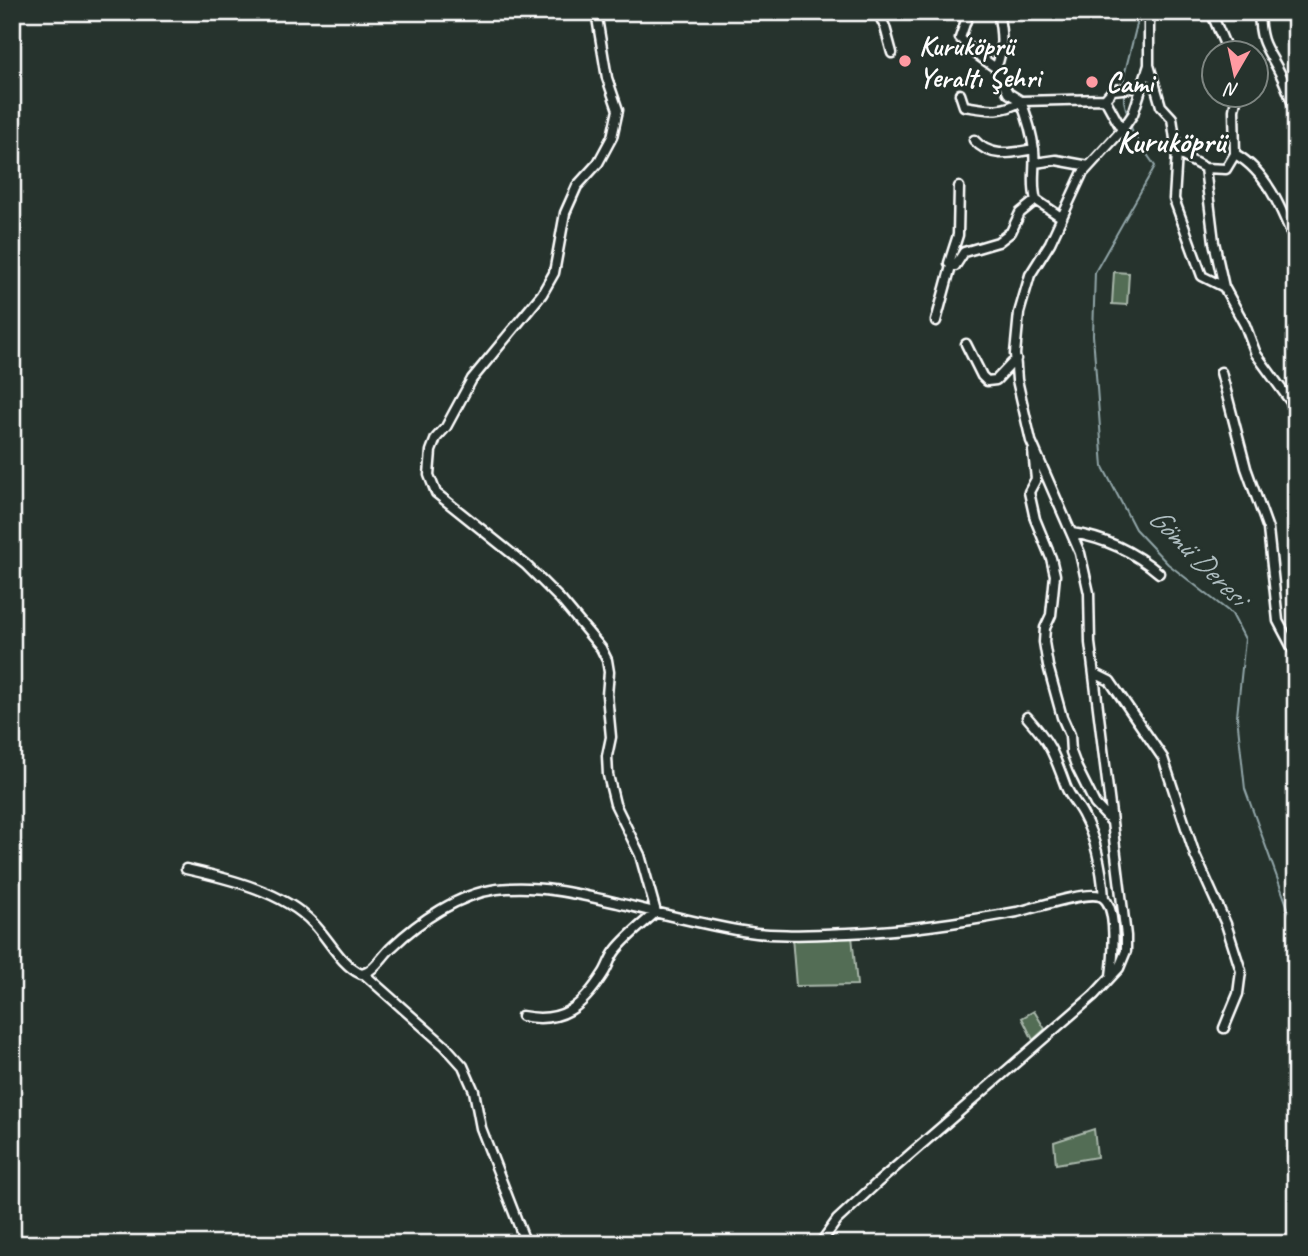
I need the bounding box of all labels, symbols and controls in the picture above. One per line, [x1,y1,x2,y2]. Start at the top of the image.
place label: Kuruköprü Yeraltı Şehri [919,28,1044,95]
north arrow [1200,38,1270,108]
marker: Kuruköprü Yeraltı Şehri [897,53,913,69]
place label: Cami [1106,65,1157,100]
marker: Cami [1084,74,1100,90]
text: N [1222,77,1240,103]
district label: Kuruköprü [1117,121,1229,162]
water label: Gömü Deresi [1141,499,1261,619]

